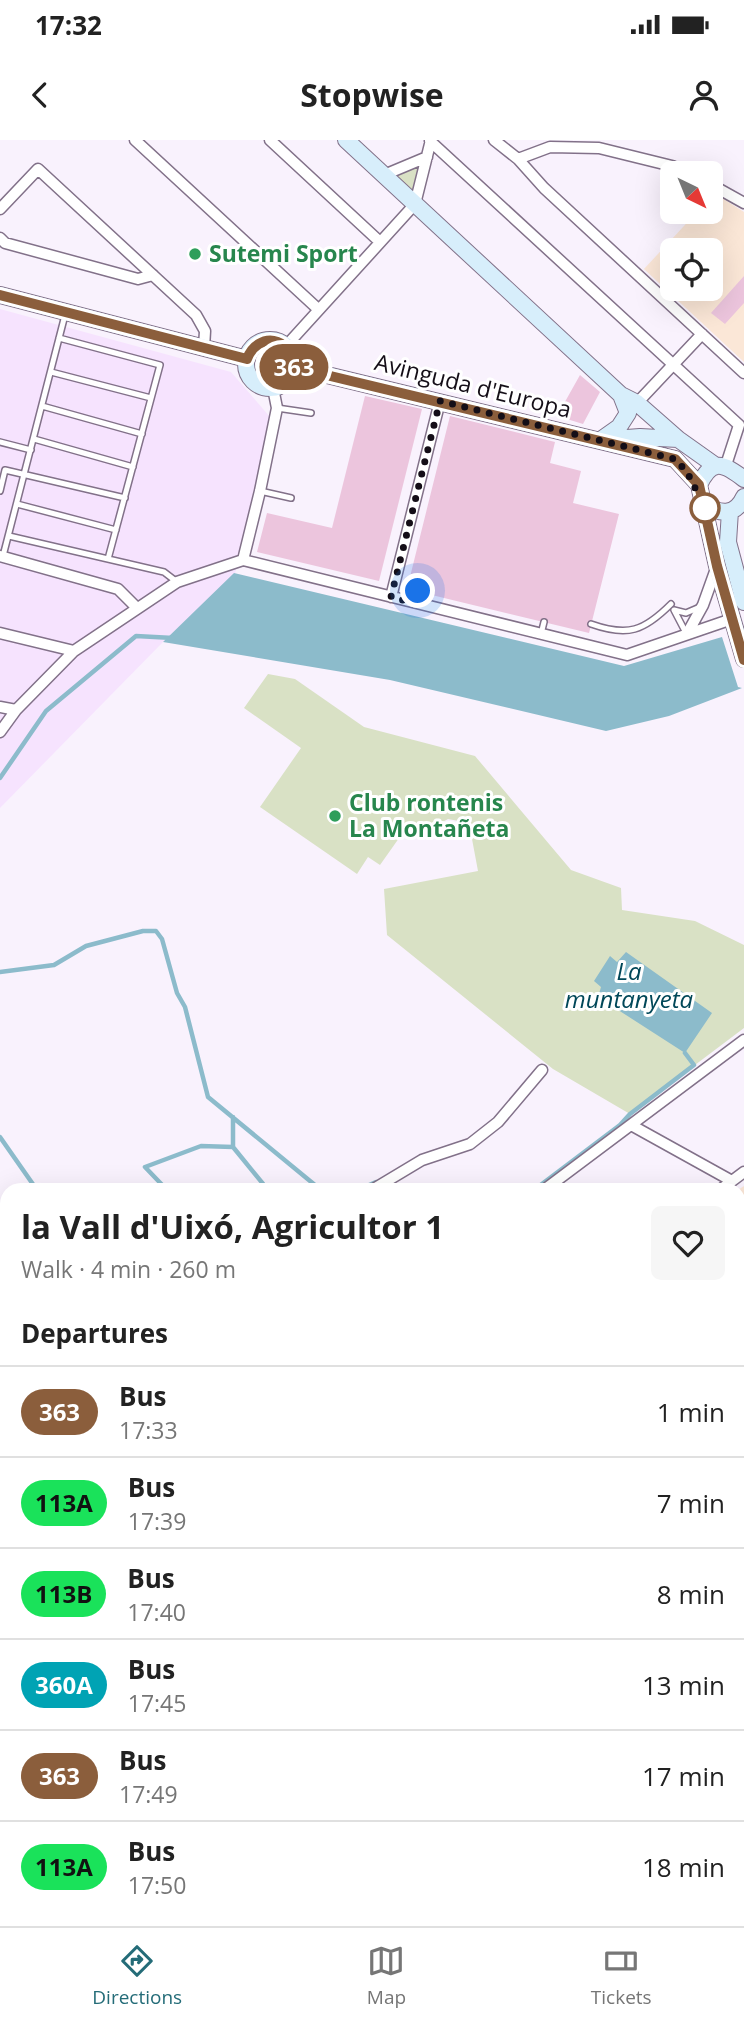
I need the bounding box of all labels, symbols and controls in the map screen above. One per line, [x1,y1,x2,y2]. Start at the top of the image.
text: 17:32 [35,7,102,43]
text: Stopwise [300,73,444,116]
icon: back [21,76,59,114]
icon: person [685,76,723,114]
north arrow [660,161,723,224]
map controls [660,161,723,301]
place label: Sutemi Sport [209,237,358,269]
button: locate [660,238,723,301]
marker: Sutemi Sport [187,246,203,262]
line badge: 363 [254,344,334,390]
street label: Avinguda d'Europa [372,345,575,425]
text: 363 [273,350,315,383]
unlabelled marker [690,493,720,523]
your location [400,573,435,608]
place label: Club rontenis La Montañeta [349,786,509,844]
marker: Club rontenis La Montañeta [327,808,343,824]
water label: La muntanyeta [565,954,694,1015]
text: la Vall d'Uixó, Agricultor 1 [21,1204,444,1249]
button: heart [651,1206,725,1280]
text: Walk · 4 min · 260 m [21,1253,236,1285]
text: Departures [21,1315,168,1351]
text: Bus [119,1378,166,1414]
text: 1 min [657,1394,725,1430]
text: 363 [39,1395,80,1428]
text: 17:33 [119,1414,178,1446]
text: Bus [128,1469,175,1505]
text: 7 min [657,1485,725,1521]
text: 113A [35,1486,93,1519]
text: 17:39 [128,1505,186,1537]
text: Bus [127,1560,175,1596]
text: 8 min [657,1576,725,1612]
text: 113B [35,1577,92,1610]
text: 17:40 [127,1596,186,1628]
text: Bus [128,1651,175,1687]
text: 13 min [642,1667,725,1703]
text: 360A [35,1668,93,1701]
text: 17:45 [128,1687,186,1719]
text: Bus [119,1742,166,1778]
text: 17 min [642,1758,725,1794]
text: 363 [39,1759,80,1792]
text: 17:49 [119,1778,178,1810]
text: Bus [128,1833,175,1869]
text: 18 min [642,1849,725,1885]
text: 113A [35,1850,93,1883]
text: 17:50 [128,1869,186,1901]
tab: Directions [92,1942,182,2010]
tab: Map [367,1942,406,2010]
tab: Tickets [591,1942,652,2010]

